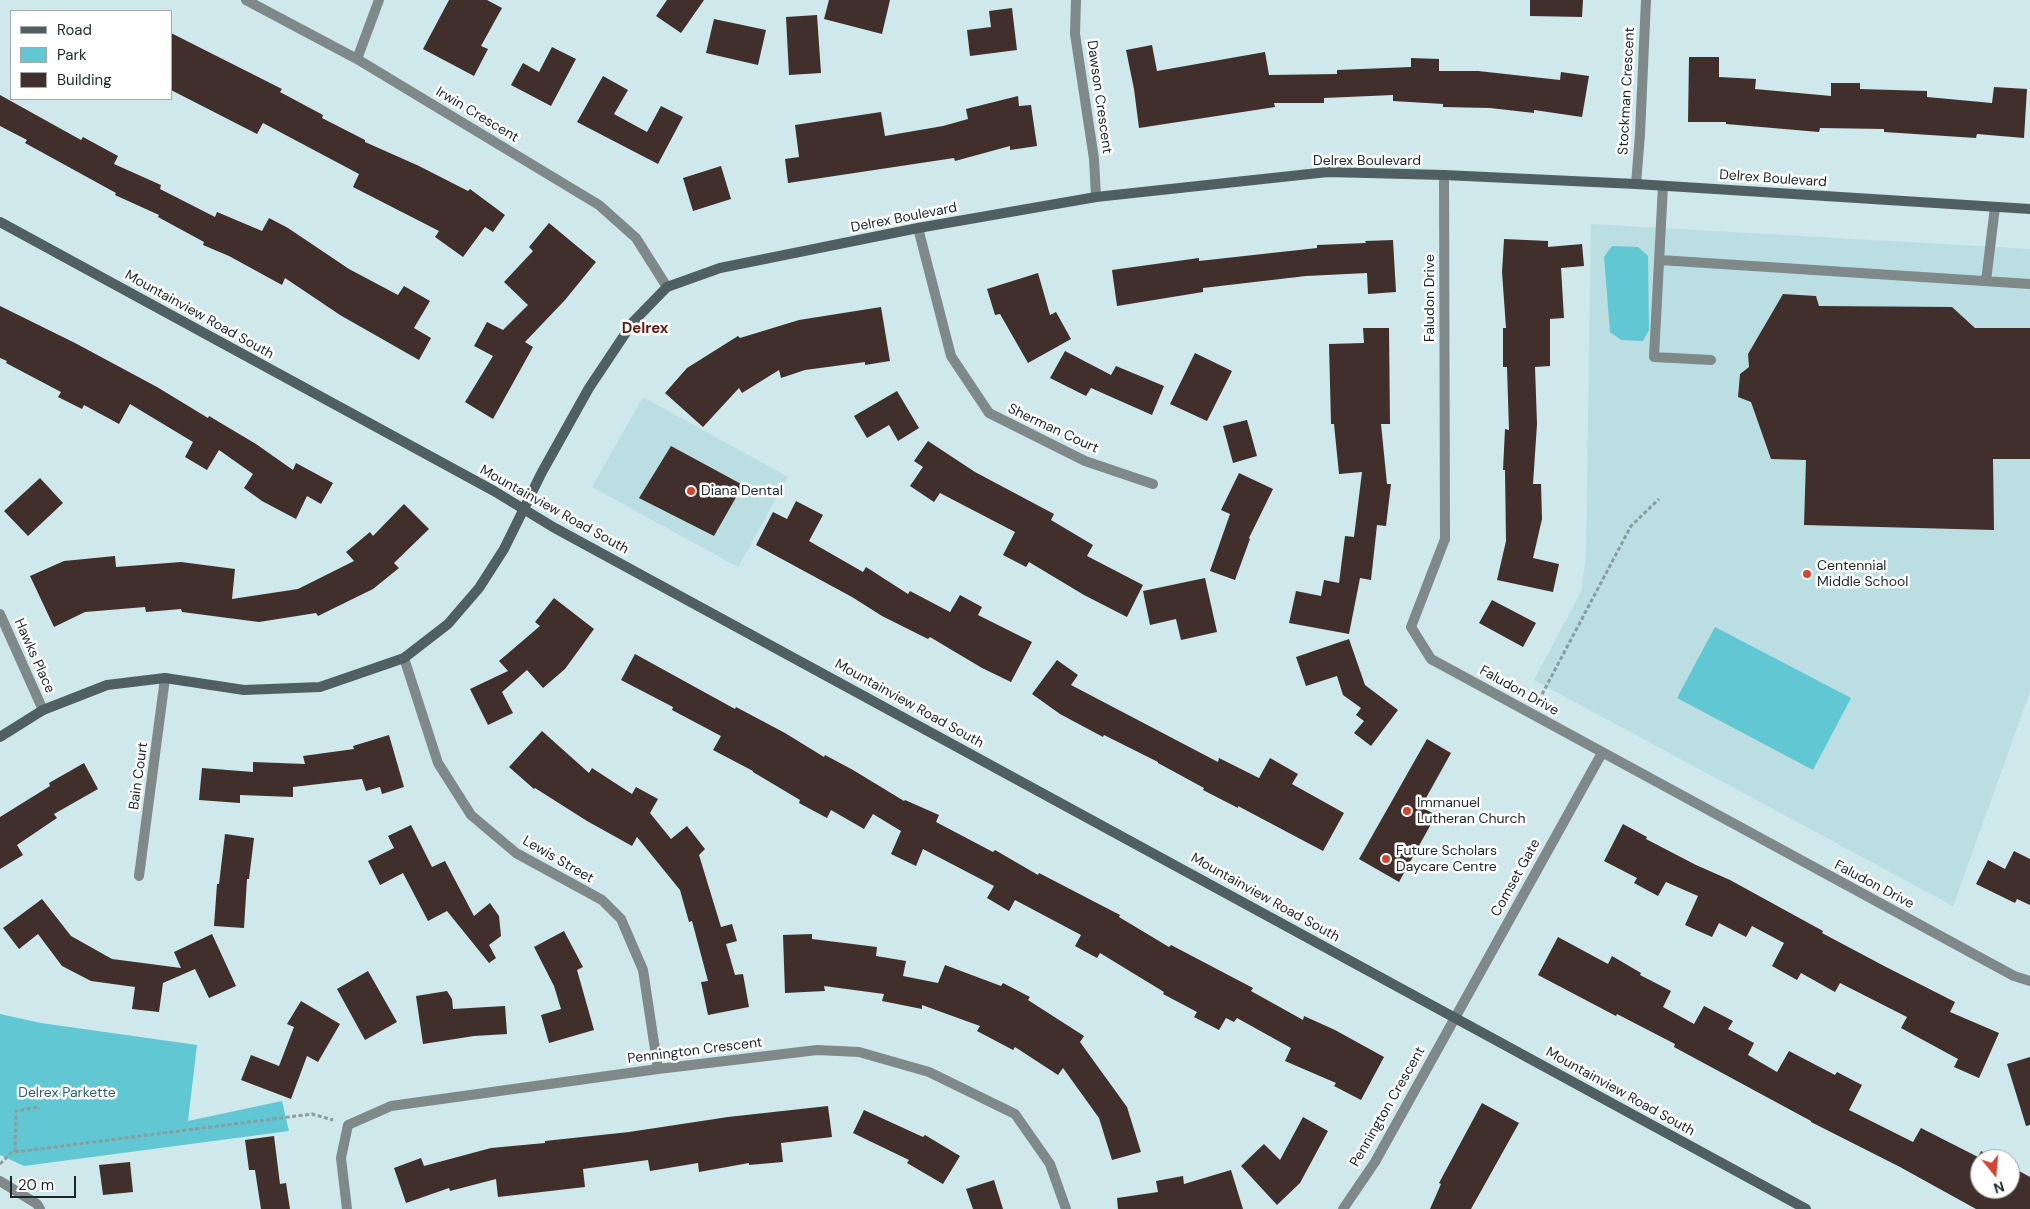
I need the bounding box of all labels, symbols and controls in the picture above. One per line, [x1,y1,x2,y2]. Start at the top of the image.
legend [10,10,172,100]
text: Road [57,20,92,40]
street label: Stockman Crescent [1615,27,1639,155]
street label: Dawson Crescent [1083,39,1115,155]
text: Park [57,45,87,65]
text: Building [57,70,112,90]
street label: Irwin Crescent [433,84,521,146]
street label: Delrex Boulevard [1313,153,1421,169]
street label: Delrex Boulevard [1719,167,1827,191]
street label: Delrex Boulevard [849,199,959,237]
street label: Faludon Drive [1422,254,1438,342]
street label: Mountainview Road South [122,267,276,363]
district label: Delrex [622,320,668,338]
street label: Sherman Court [1005,401,1101,457]
street label: Mountainview Road South [477,462,631,558]
place label: Diana Dental [701,483,783,499]
marker: Diana Dental [685,485,697,497]
place label: Centennial Middle School [1817,558,1908,590]
marker: Centennial Middle School [1801,568,1813,580]
street label: Hawks Place [10,616,58,696]
street label: Mountainview Road South [832,656,986,752]
street label: Faludon Drive [1477,662,1561,720]
street label: Bain Court [126,741,152,811]
place label: Immanuel Lutheran Church [1417,795,1526,828]
marker: Immanuel Lutheran Church [1401,805,1413,817]
street label: Lewis Street [519,833,597,887]
street label: Comset Gate [1488,836,1544,920]
place label: Future Scholars Daycare Centre [1396,843,1497,876]
street label: Mountainview Road South [1188,850,1342,946]
marker: Future Scholars Daycare Centre [1380,853,1392,865]
street label: Faludon Drive [1831,857,1917,913]
street label: Pennington Crescent [627,1034,763,1068]
street label: Pennington Crescent [1347,1044,1429,1170]
street label: Mountainview Road South [1543,1044,1697,1140]
park label: Delrex Parkette [18,1085,116,1101]
north arrow [1970,1149,2020,1199]
scale bar [12,1166,79,1198]
text: 20 m [18,1175,54,1195]
text: N [1992,1177,2007,1197]

